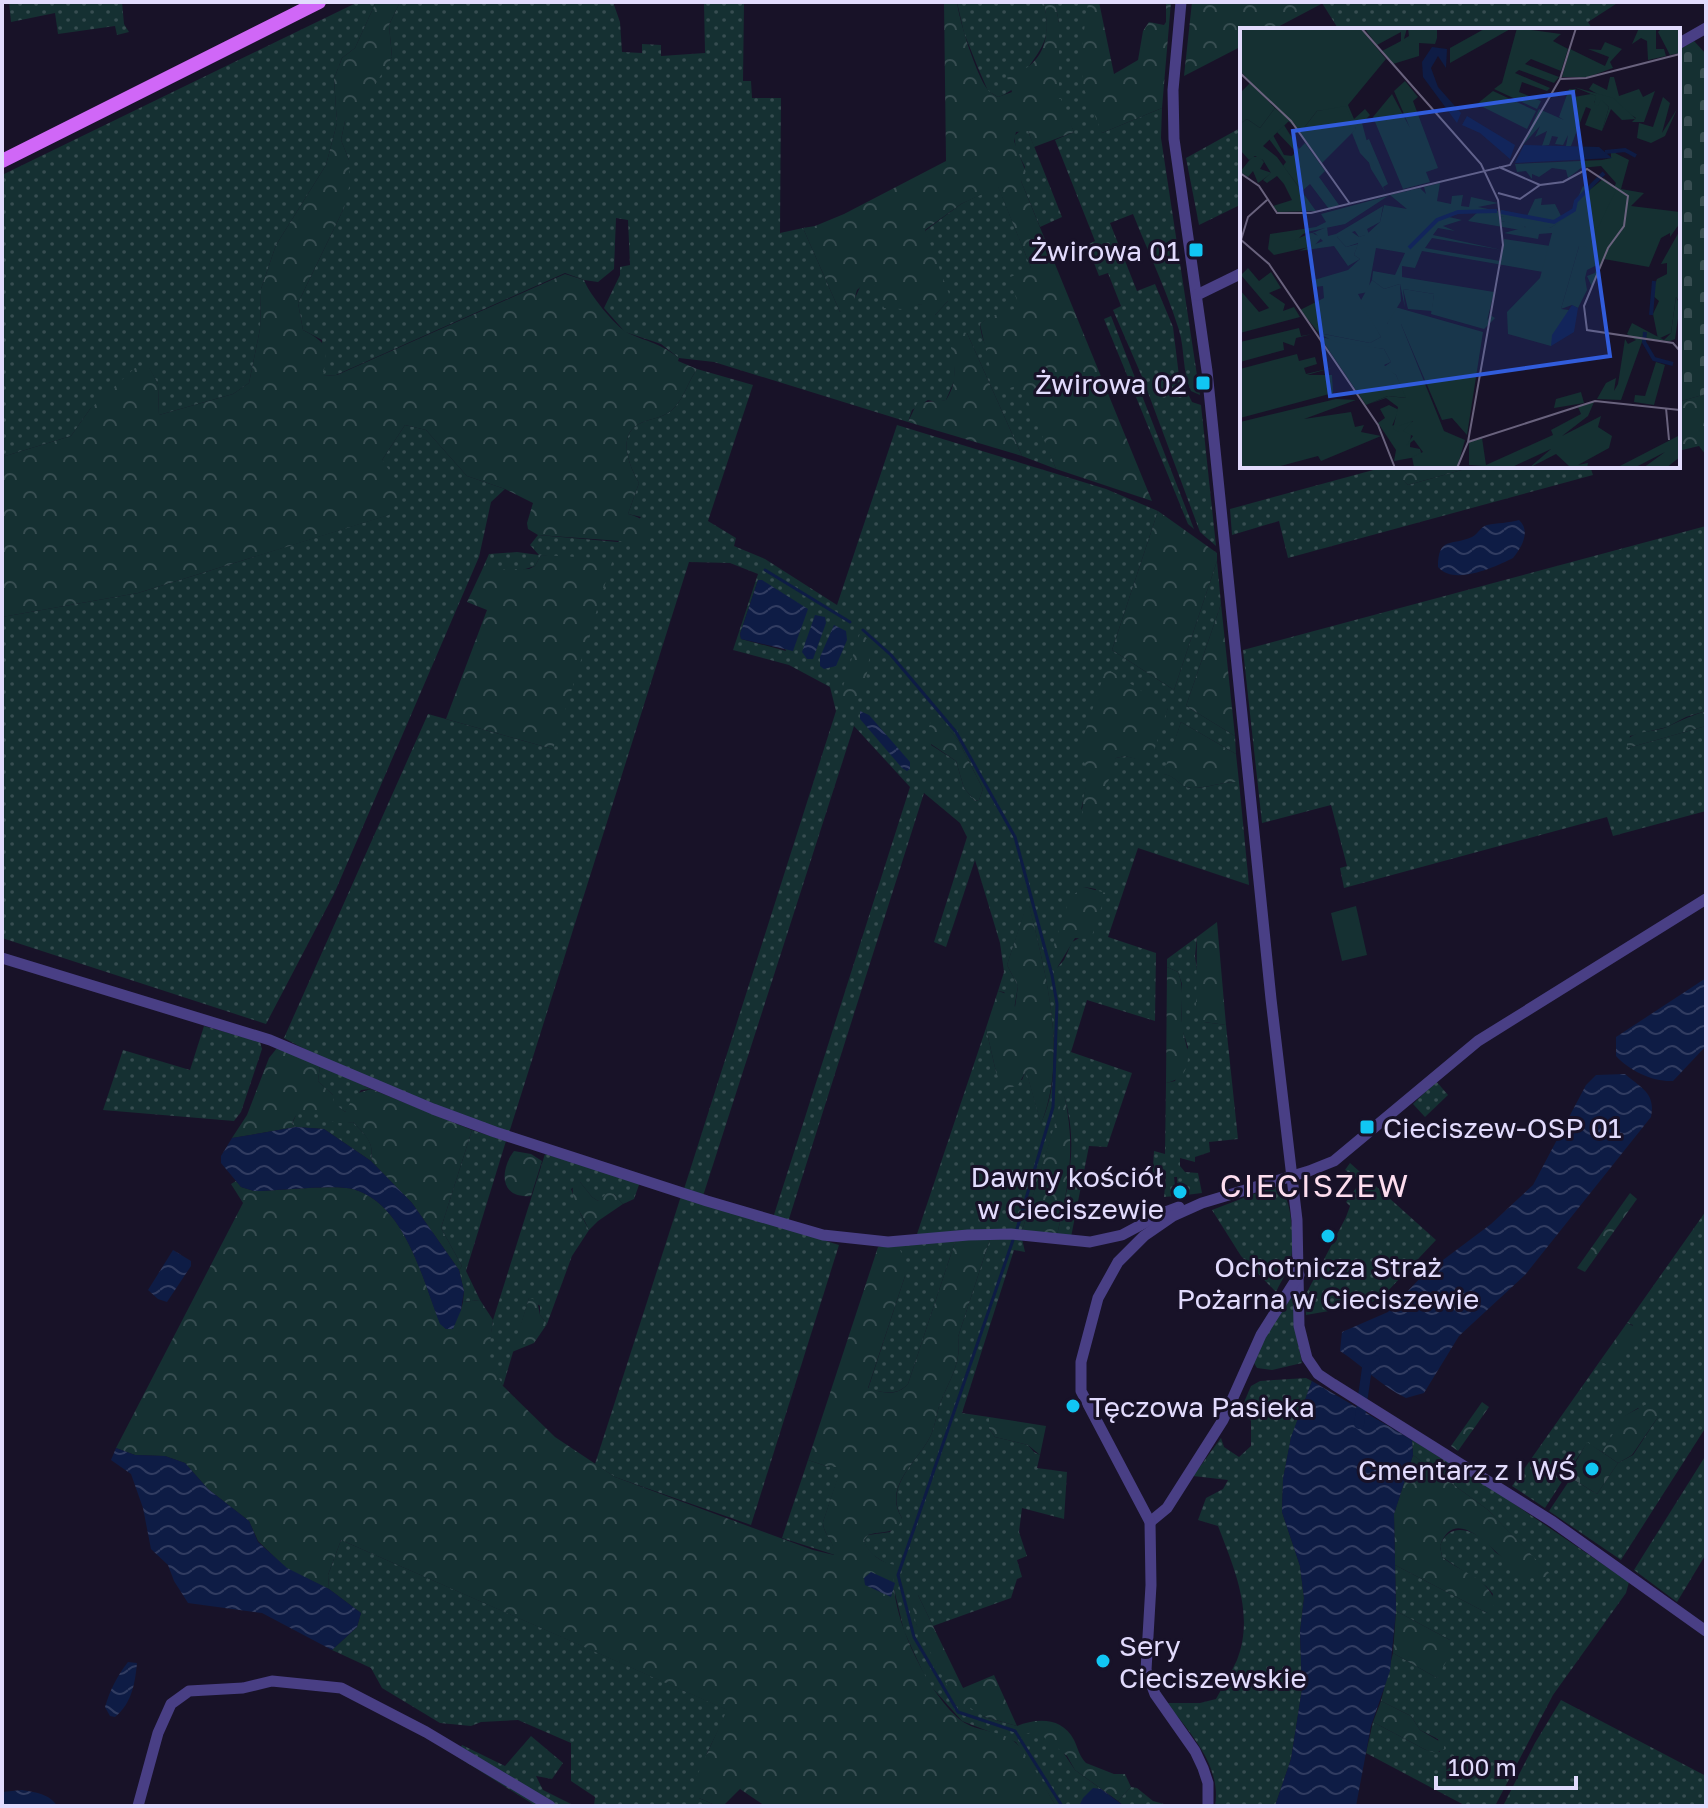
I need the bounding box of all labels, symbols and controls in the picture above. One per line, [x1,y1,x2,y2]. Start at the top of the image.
inset map [1240,28,1680,468]
place label: Żwirowa 01 [1031,234,1180,267]
marker: Żwirowa 01 [1187,241,1205,259]
place label: Żwirowa 02 [1035,367,1187,400]
marker: Żwirowa 02 [1194,374,1212,392]
place label: Cieciszew-OSP 01 [1383,1111,1622,1144]
marker: Cieciszew-OSP 01 [1358,1118,1376,1136]
place label: Dawny kościół w Cieciszewie [971,1160,1164,1225]
district label: CIECISZEW [1220,1166,1410,1204]
marker: Dawny kościół w Cieciszewie [1171,1183,1189,1201]
marker: Ochotnicza Straż Pożarna w Cieciszewie [1319,1227,1337,1245]
place label: Ochotnicza Straż Pożarna w Cieciszewie [1177,1250,1479,1315]
place label: Tęczowa Pasieka [1089,1390,1315,1423]
marker: Tęczowa Pasieka [1064,1397,1082,1415]
place label: Cmentarz z I WŚ [1358,1453,1576,1486]
marker: Cmentarz z I WŚ [1583,1460,1601,1478]
place label: Sery Cieciszewskie [1119,1629,1307,1694]
marker: Sery Cieciszewskie [1094,1652,1112,1670]
scale bar [1436,1740,1576,1790]
text: 100 m [1448,1752,1517,1781]

